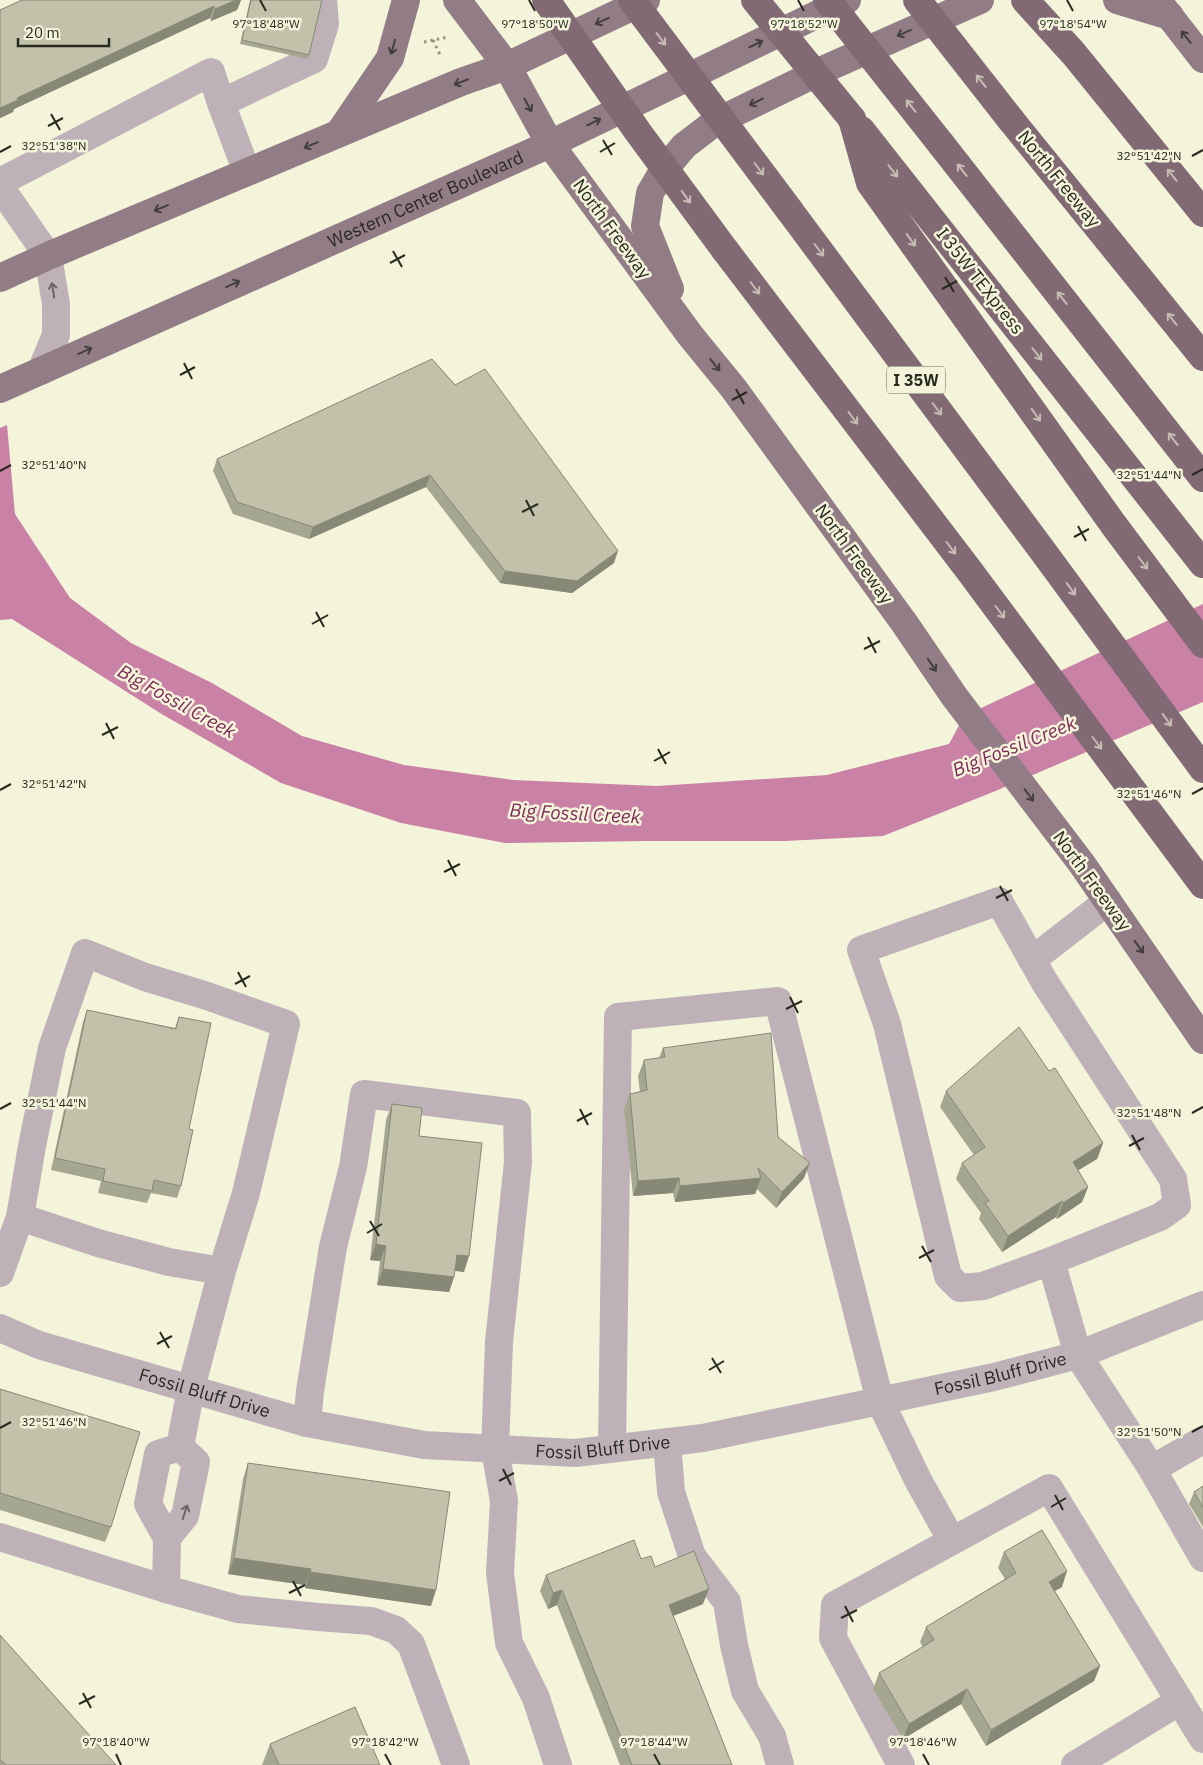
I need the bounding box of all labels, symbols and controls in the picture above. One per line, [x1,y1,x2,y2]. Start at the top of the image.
scale bar [18,15,109,47]
text: 97°18'48"W [232,16,300,31]
text: 97°18'50"W [501,16,569,31]
text: 97°18'52"W [770,16,838,31]
text: 97°18'54"W [1039,16,1107,31]
one-way arrow [595,17,610,26]
text: 20 m [25,23,60,42]
one-way arrow [897,29,912,39]
one-way arrow [1181,31,1192,44]
one-way arrow [656,32,666,46]
one-way arrow [388,39,397,55]
one-way arrow [748,39,763,48]
one-way arrow [975,75,986,88]
one-way arrow [453,79,468,88]
one-way arrow [524,97,533,112]
one-way arrow [749,98,764,108]
one-way arrow [906,100,917,113]
one-way arrow [586,117,601,127]
street label: North Freeway [1013,125,1106,232]
text: 32°51'38"N [21,138,87,153]
one-way arrow [304,141,319,151]
street label: Western Center Boulevard [324,145,527,253]
text: 32°51'42"N [1116,148,1182,163]
one-way arrow [753,162,764,175]
one-way arrow [888,164,899,177]
one-way arrow [956,164,967,177]
one-way arrow [1166,169,1177,182]
street label: North Freeway [568,174,656,283]
one-way arrow [681,190,691,204]
one-way arrow [154,204,169,214]
street label: I 35W TEXpress [931,223,1029,339]
one-way arrow [906,233,916,247]
one-way arrow [814,243,824,257]
one-way arrow [225,279,240,289]
one-way arrow [749,282,760,295]
one-way arrow [48,283,58,299]
one-way arrow [1056,292,1067,305]
one-way arrow [1167,313,1178,326]
one-way arrow [77,345,92,355]
one-way arrow [1032,347,1043,360]
one-way arrow [709,358,720,371]
road number: I 35W [887,366,945,394]
one-way arrow [932,402,942,416]
one-way arrow [1031,408,1041,422]
one-way arrow [848,411,858,425]
one-way arrow [1168,433,1179,446]
text: 32°51'40"N [21,457,87,472]
text: 32°51'44"N [1116,467,1182,482]
street label: North Freeway [810,499,898,608]
one-way arrow [946,541,956,555]
one-way arrow [1137,556,1148,569]
one-way arrow [1066,582,1076,596]
one-way arrow [994,605,1005,619]
one-way arrow [928,657,938,671]
water label: Big Fossil Creek [114,659,241,744]
water label: Big Fossil Creek [949,710,1080,782]
one-way arrow [1162,713,1172,727]
one-way arrow [1092,736,1102,750]
text: 32°51'42"N [21,776,87,791]
text: 32°51'46"N [1116,786,1182,801]
one-way arrow [1024,788,1035,801]
water label: Big Fossil Creek [509,798,642,828]
street label: North Freeway [1048,826,1136,935]
one-way arrow [1134,940,1144,954]
text: 32°51'44"N [21,1095,87,1110]
text: 32°51'48"N [1116,1105,1182,1120]
street label: Fossil Bluff Drive [932,1346,1069,1400]
street label: Fossil Bluff Drive [136,1363,273,1423]
text: 32°51'46"N [21,1414,87,1429]
text: 32°51'50"N [1116,1424,1182,1439]
street label: Fossil Bluff Drive [535,1430,672,1464]
one-way arrow [181,1504,190,1520]
text: 97°18'40"W [82,1734,150,1749]
text: 97°18'42"W [351,1734,419,1749]
text: 97°18'44"W [620,1734,688,1749]
text: 97°18'46"W [889,1734,957,1749]

